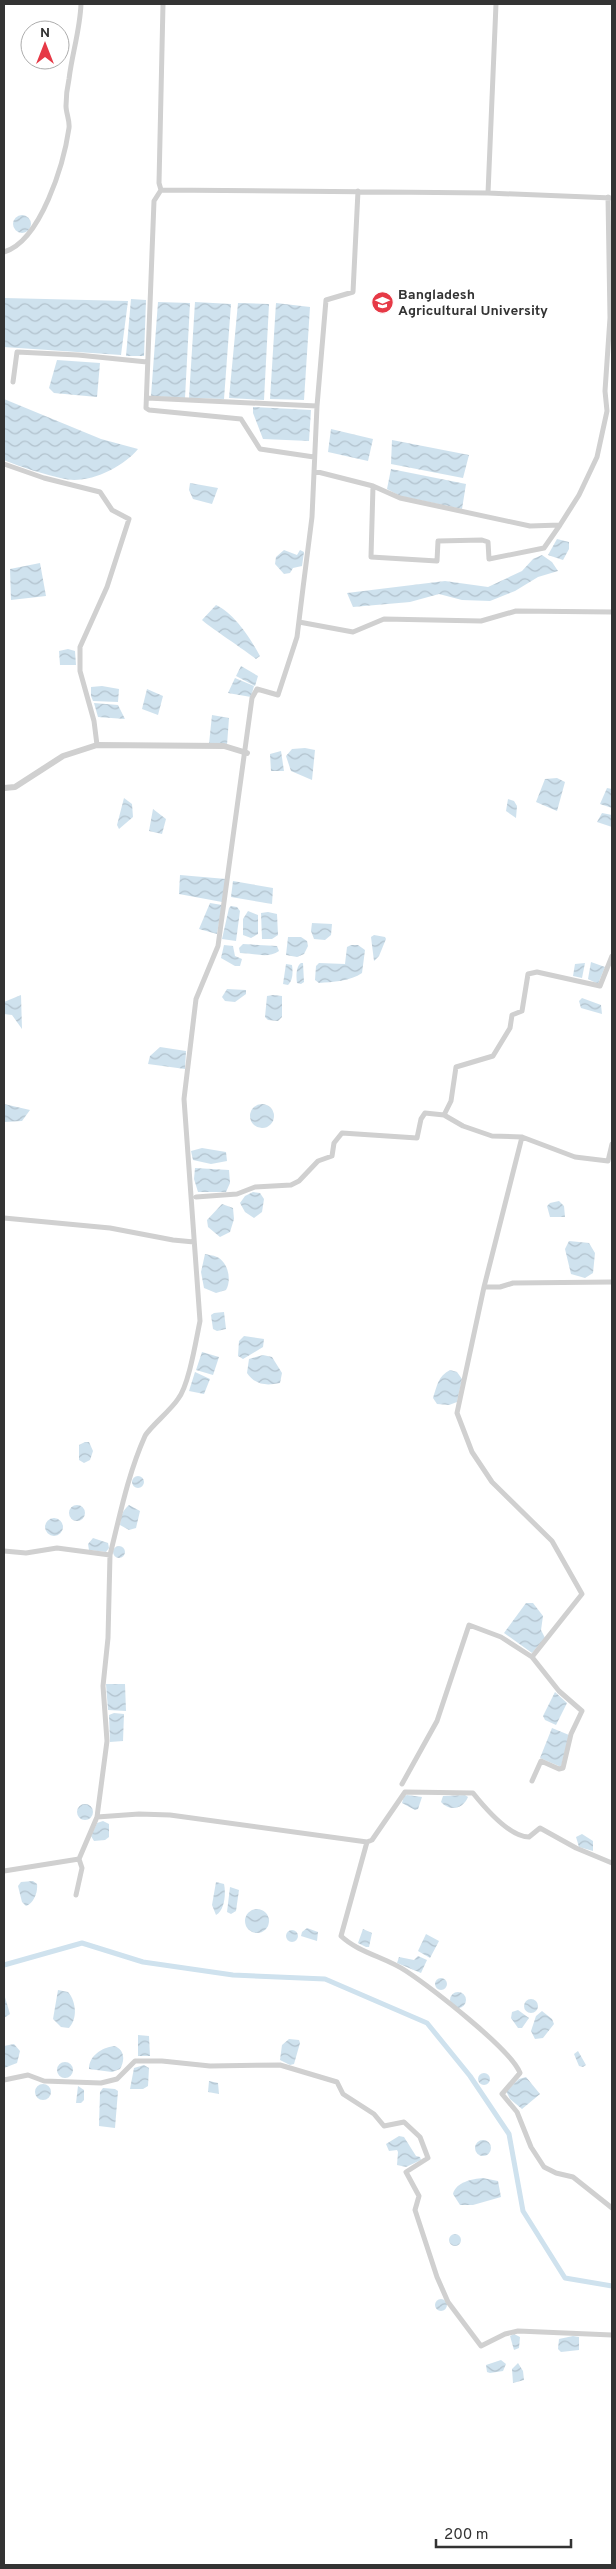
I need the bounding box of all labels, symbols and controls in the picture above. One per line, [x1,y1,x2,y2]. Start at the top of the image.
north arrow [20,20,70,70]
text: N [40,25,50,42]
place label: Bangladesh Agricultural University [398,287,548,320]
school or university icon: Bangladesh Agricultural University [370,290,394,314]
scale bar [436,2516,571,2548]
text: 200 m [444,2526,489,2545]

